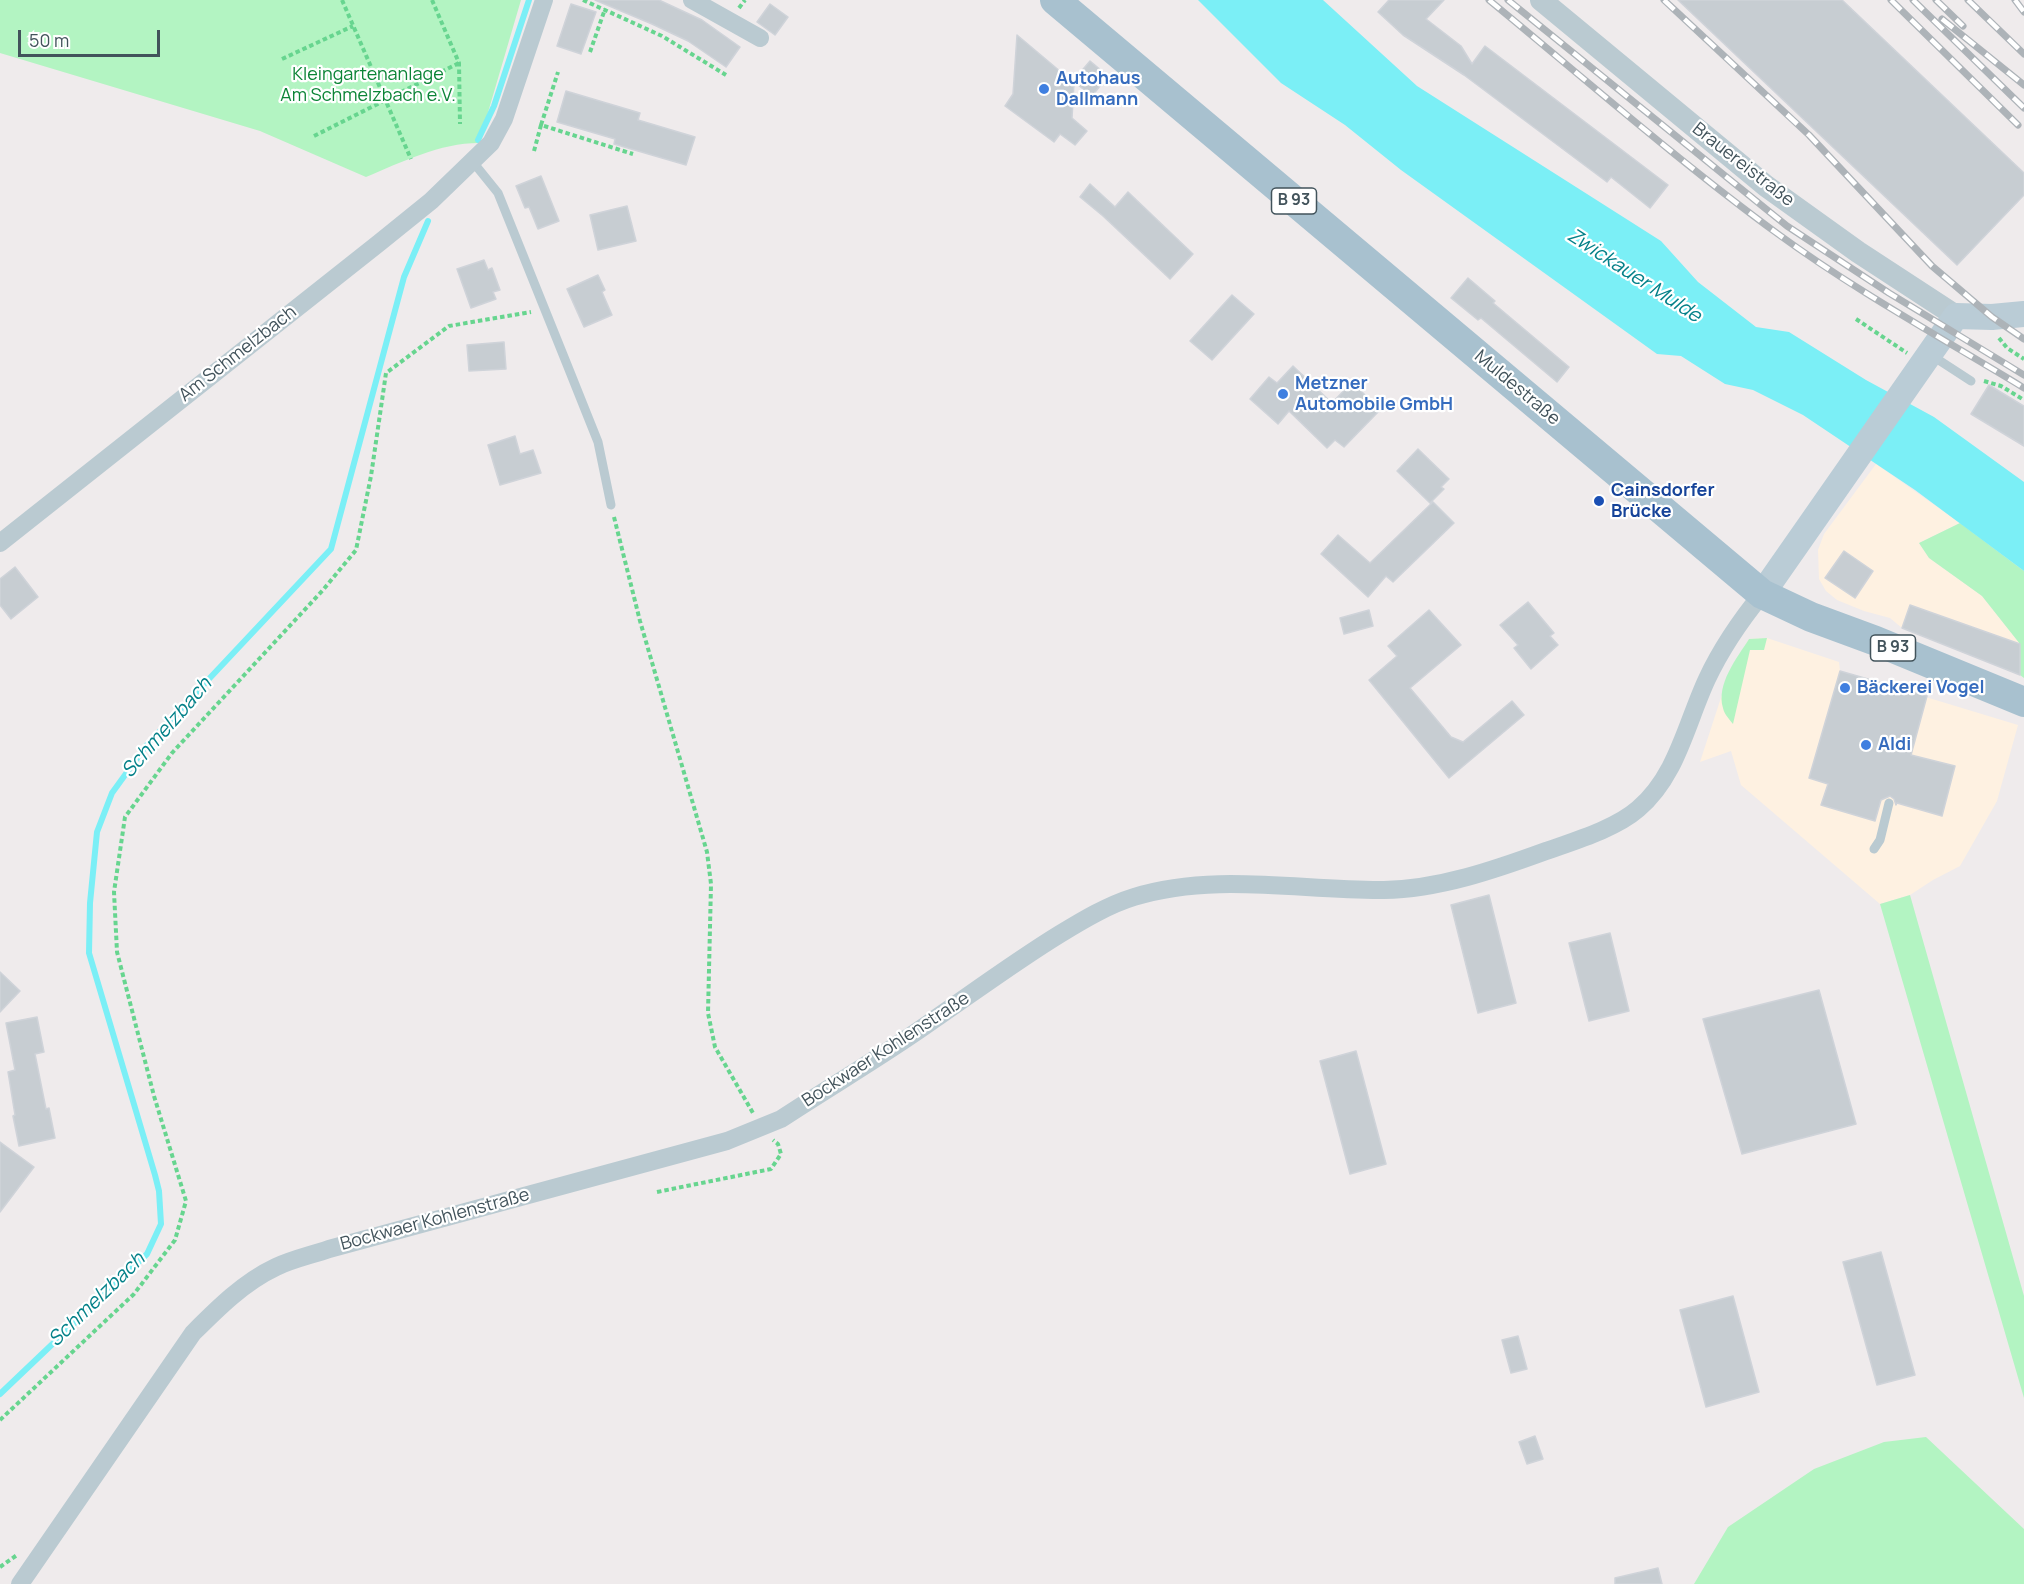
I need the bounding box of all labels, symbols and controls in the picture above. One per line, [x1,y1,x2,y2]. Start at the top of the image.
scale bar [21,18,164,56]
text: 50 m [29,28,69,52]
park label: Kleingartenanlage Am Schmelzbach e.V. [280,64,456,106]
place label: Autohaus Dallmann [1056,68,1140,110]
marker: Autohaus Dallmann [1037,82,1051,96]
street label: Brauereistraße [1688,118,1798,212]
road number: B 93 [1272,188,1316,214]
water label: Zwickauer Mulde [1563,224,1705,328]
street label: Am Schmelzbach [175,302,301,406]
street label: Muldestraße [1470,346,1564,430]
place label: Metzner Automobile GmbH [1295,373,1453,416]
marker: Metzner Automobile GmbH [1276,387,1290,401]
place label: Cainsdorfer Brücke [1611,480,1715,522]
marker: Cainsdorfer Brücke [1592,494,1606,508]
road number: B 93 [1870,635,1916,661]
water label: Schmelzbach [117,673,217,783]
place label: Bäckerei Vogel [1857,677,1984,699]
marker: Bäckerei Vogel [1838,681,1852,695]
place label: Aldi [1878,734,1911,756]
marker: Aldi [1859,738,1873,752]
street label: Bockwaer Kohlenstraße [798,988,974,1112]
street label: Bockwaer Kohlenstraße [338,1184,532,1256]
water label: Schmelzbach [44,1248,150,1352]

